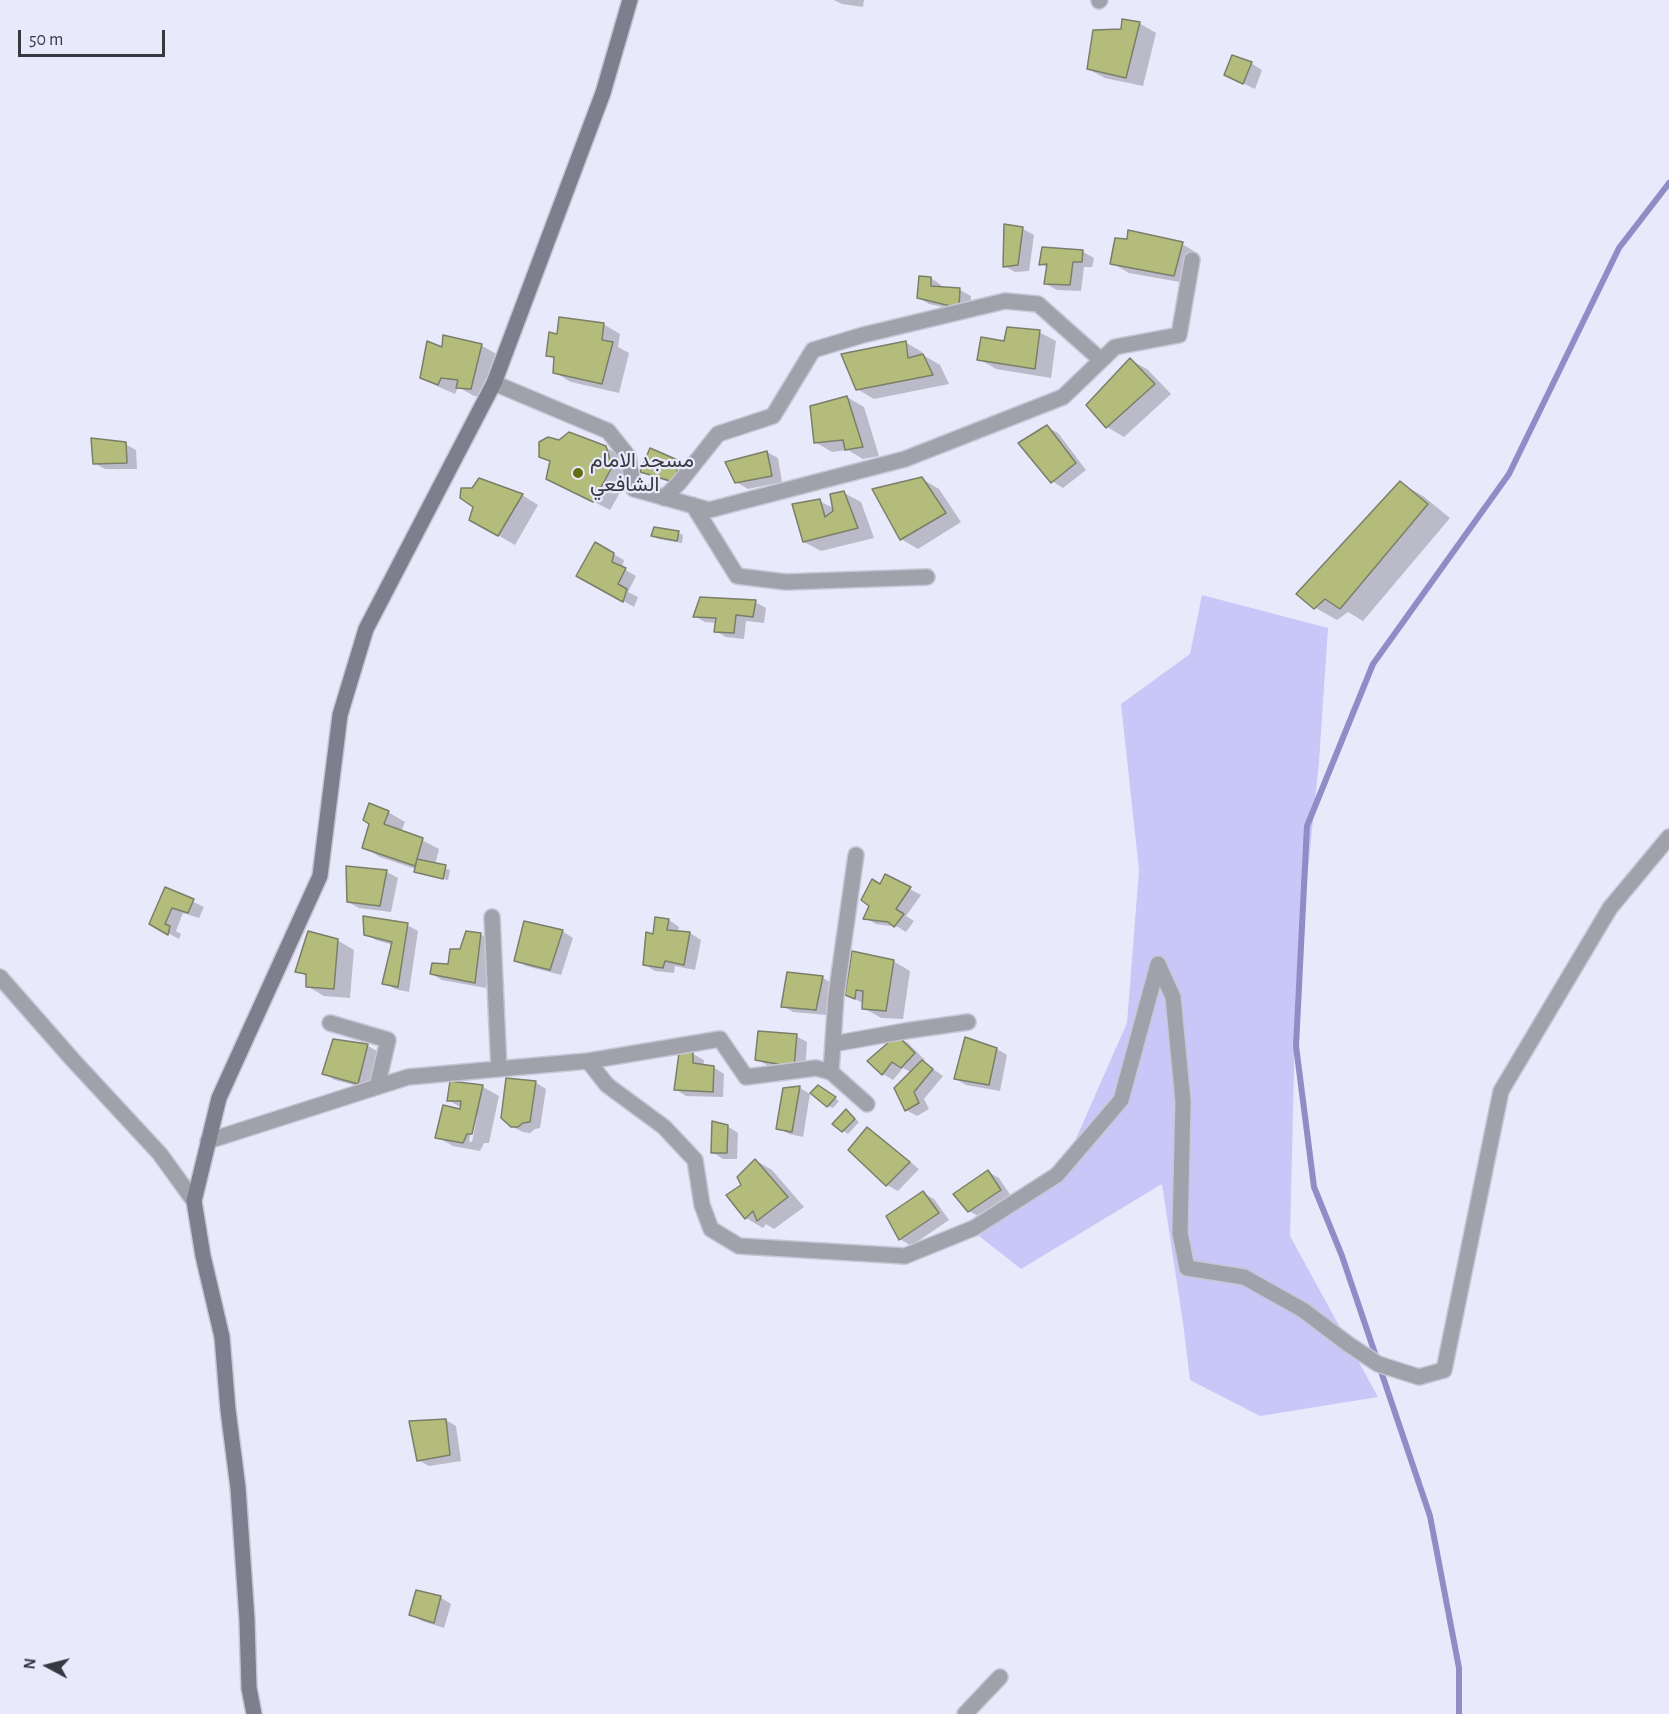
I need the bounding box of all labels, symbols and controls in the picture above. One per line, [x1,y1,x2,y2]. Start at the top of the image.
scale bar [21,18,168,56]
text: 50 m [29,31,63,49]
place label: مسجد الامام الشافعي [590,448,694,498]
marker: مسجد الامام الشافعي [571,466,585,480]
north arrow [18,1636,78,1696]
text: N [22,1657,39,1670]

